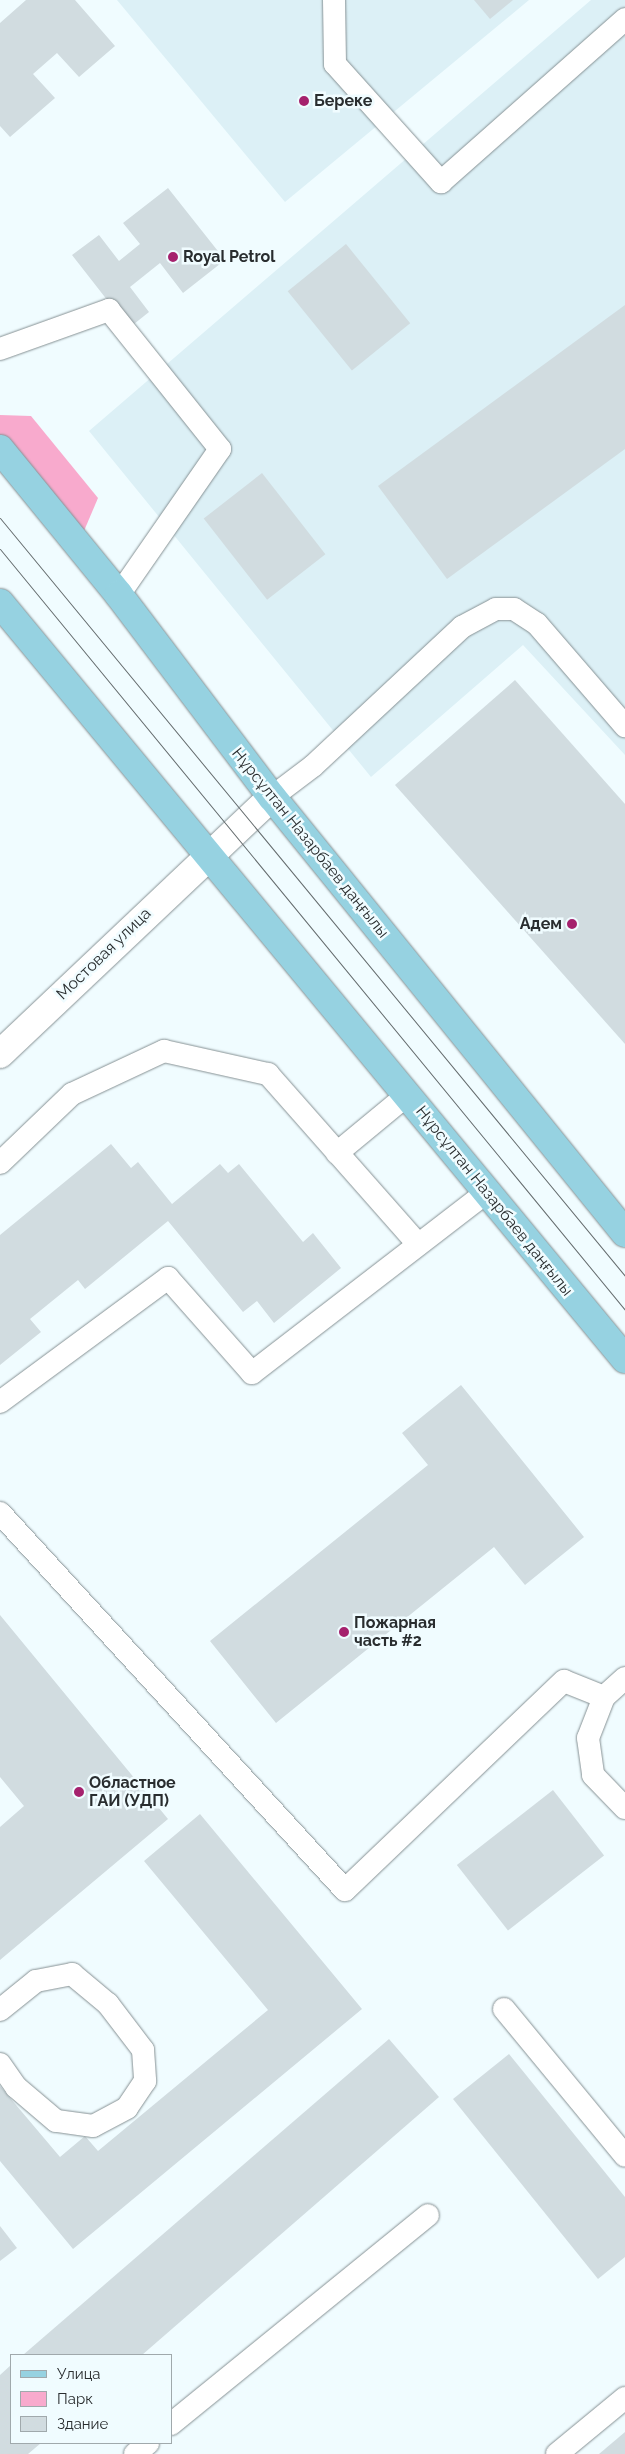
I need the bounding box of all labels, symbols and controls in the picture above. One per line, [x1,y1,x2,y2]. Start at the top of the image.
place label: Береке [314,91,372,111]
marker: Береке [298,95,310,107]
place label: Royal Petrol [183,247,276,267]
marker: Royal Petrol [167,251,179,263]
street label: Нұрсұлтан Назарбаев даңғылы [227,744,393,942]
street label: Мостовая улица [53,904,155,1004]
place label: Адем [520,914,562,934]
marker: Адем [566,918,578,930]
street label: Нұрсұлтан Назарбаев даңғылы [411,1102,577,1300]
place label: Пожарная часть #2 [354,1613,436,1651]
marker: Пожарная часть #2 [338,1626,350,1638]
place label: Областное ГАИ (УДП) [89,1773,176,1811]
marker: Областное ГАИ (УДП) [73,1786,85,1798]
legend [10,2354,172,2444]
text: Улица [57,2365,101,2383]
text: Парк [57,2390,93,2408]
text: Здание [57,2415,108,2433]

